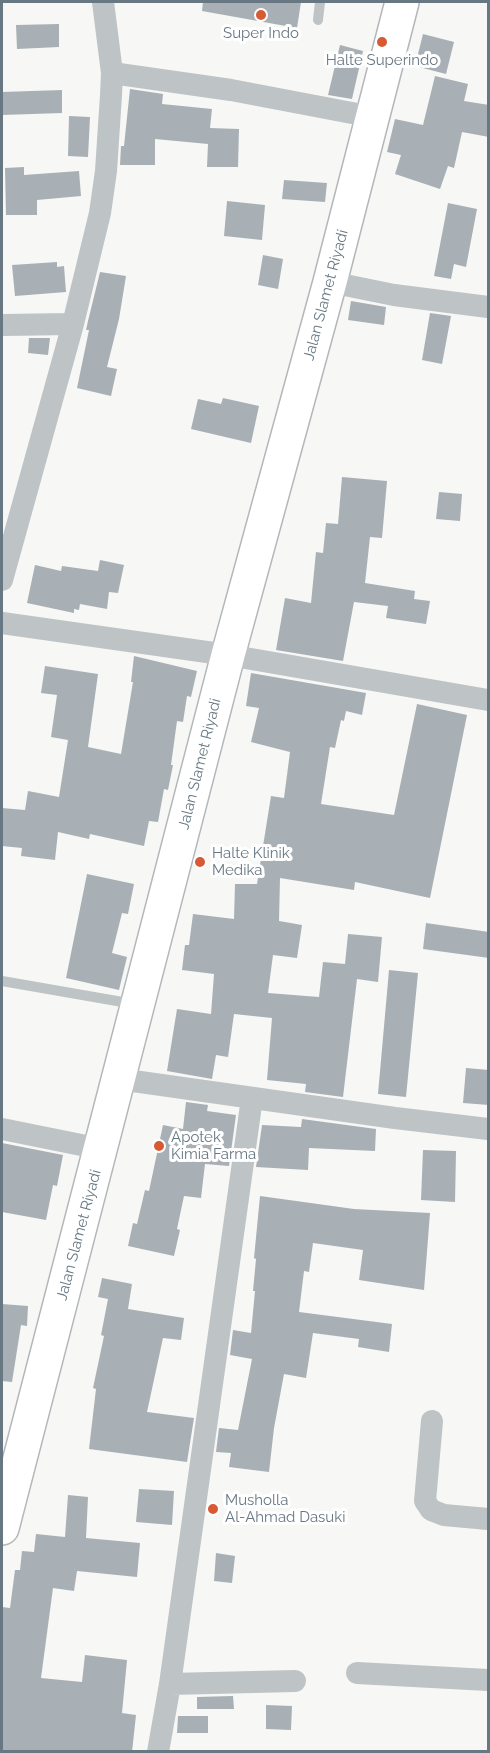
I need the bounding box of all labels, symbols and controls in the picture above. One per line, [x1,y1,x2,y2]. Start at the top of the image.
marker: Super Indo [254,8,268,22]
place label: Super Indo [223,24,299,42]
marker: Halte Superindo [375,35,389,49]
place label: Halte Superindo [326,51,438,69]
street label: Jalan Slamet Riyadi [300,228,352,362]
street label: Jalan Slamet Riyadi [175,697,225,831]
place label: Halte Klinik Medika [212,844,290,879]
marker: Halte Klinik Medika [193,855,207,869]
place label: Apotek Kimia Farma [171,1128,256,1163]
marker: Apotek Kimia Farma [152,1139,166,1153]
street label: Jalan Slamet Riyadi [53,1168,105,1302]
place label: Musholla Al-Ahmad Dasuki [225,1491,345,1526]
marker: Musholla Al-Ahmad Dasuki [206,1502,220,1516]

